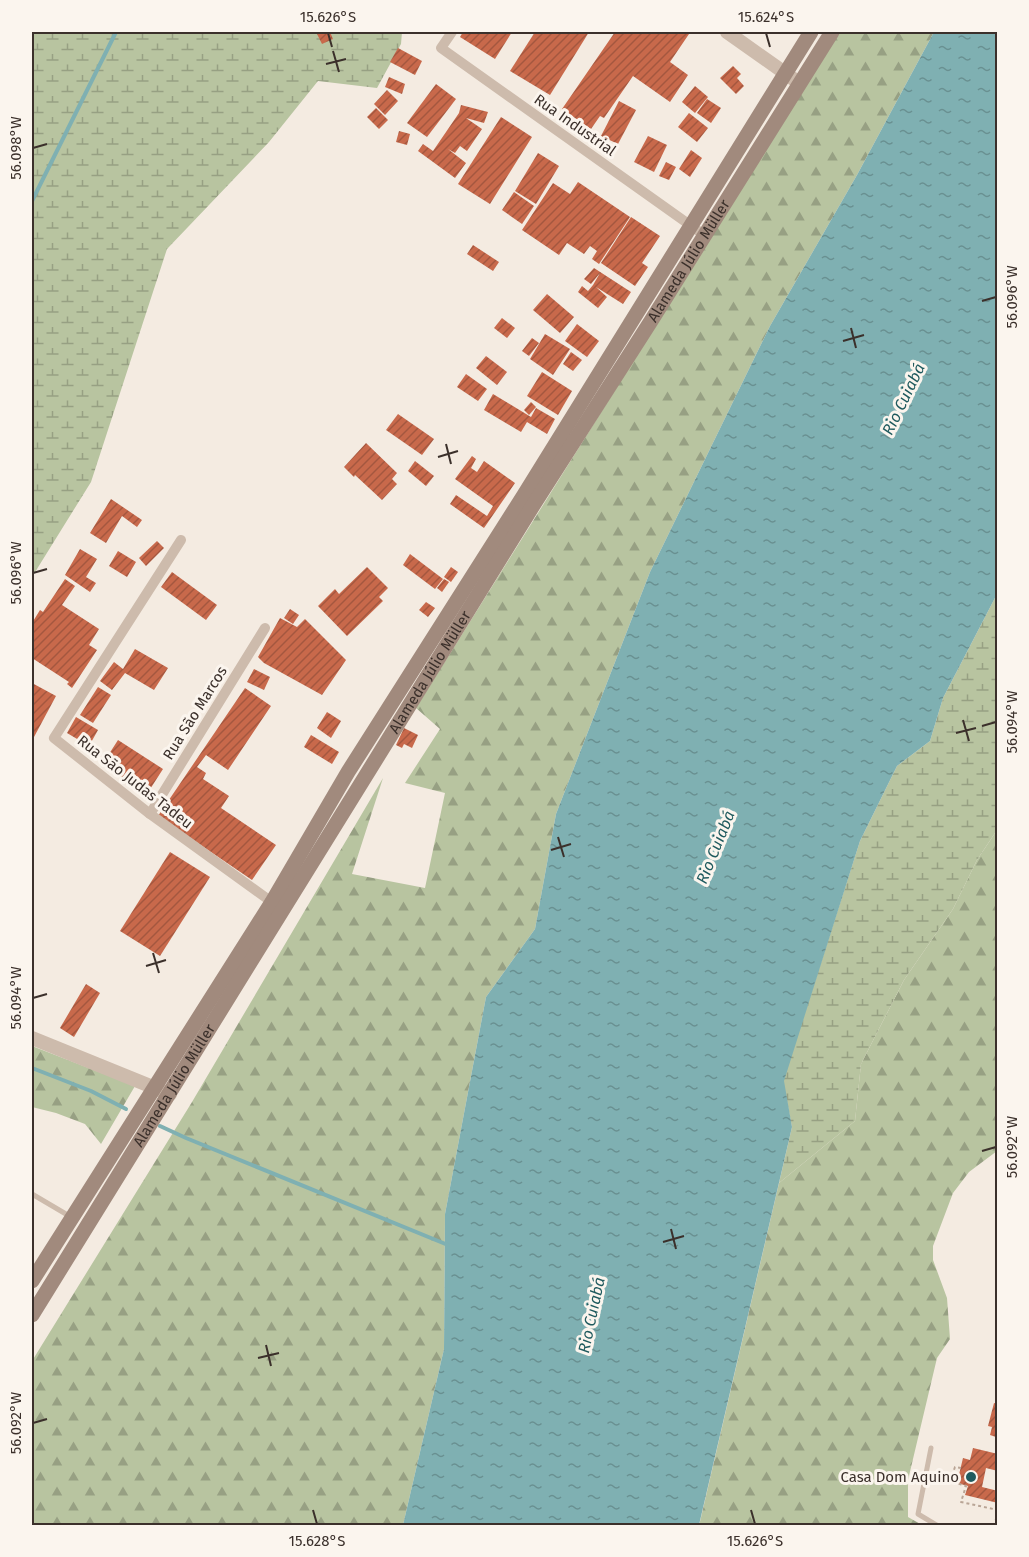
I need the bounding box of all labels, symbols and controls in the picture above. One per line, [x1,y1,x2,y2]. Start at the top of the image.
text: 15.626°S [300,8,356,26]
text: 15.624°S [738,8,794,26]
street label: Rua Industrial [531,90,620,160]
text: 56.098°W [7,116,25,180]
street label: Alameda Júlio Müller [644,196,734,325]
text: 56.096°W [1003,265,1021,329]
water label: Rio Cuiabá [878,360,929,438]
text: 56.096°W [7,541,25,605]
street label: Alameda Júlio Müller [385,607,475,737]
street label: Rua São Marcos [159,663,231,763]
text: 56.094°W [1003,690,1021,754]
street label: Rua São Judas Tadeu [74,731,196,833]
water label: Rio Cuiabá [692,808,739,887]
text: 56.094°W [7,966,25,1030]
street label: Alameda Júlio Müller [129,1021,219,1150]
text: 56.092°W [1003,1115,1021,1178]
water label: Rio Cuiabá [574,1275,609,1355]
text: 56.092°W [7,1391,25,1454]
place label: Casa Dom Aquino [840,1468,959,1486]
marker: Casa Dom Aquino [964,1470,978,1484]
text: 15.628°S [289,1532,346,1550]
text: 15.626°S [727,1532,783,1550]

